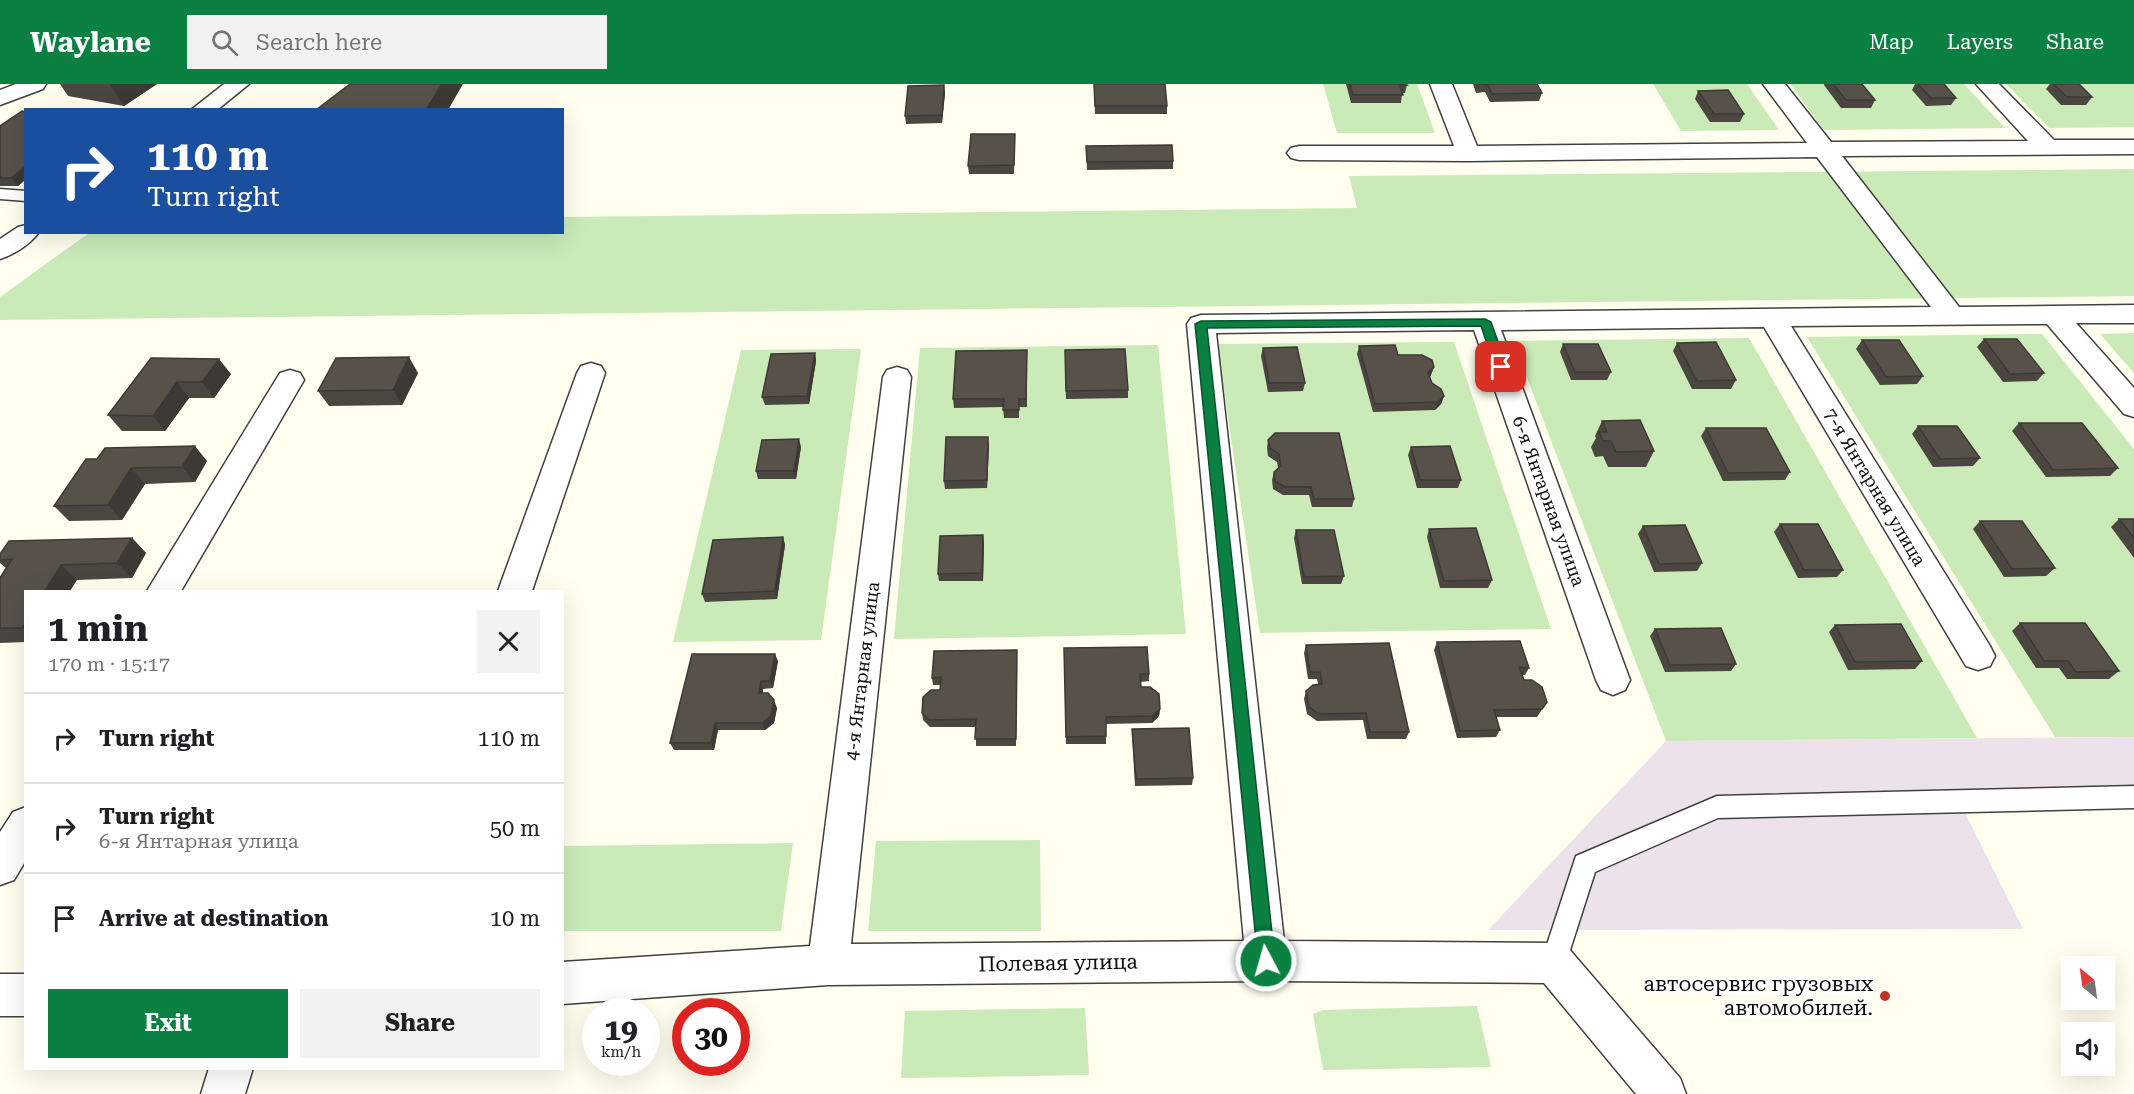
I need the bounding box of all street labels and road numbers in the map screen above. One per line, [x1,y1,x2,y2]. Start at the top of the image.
street label: 7-я Янтарная улица [1820,405,1930,570]
street label: 6-я Янтарная улица [1508,413,1590,589]
street label: 4-я Янтарная улица [841,580,883,761]
street label: Полевая улица [978,950,1138,976]

